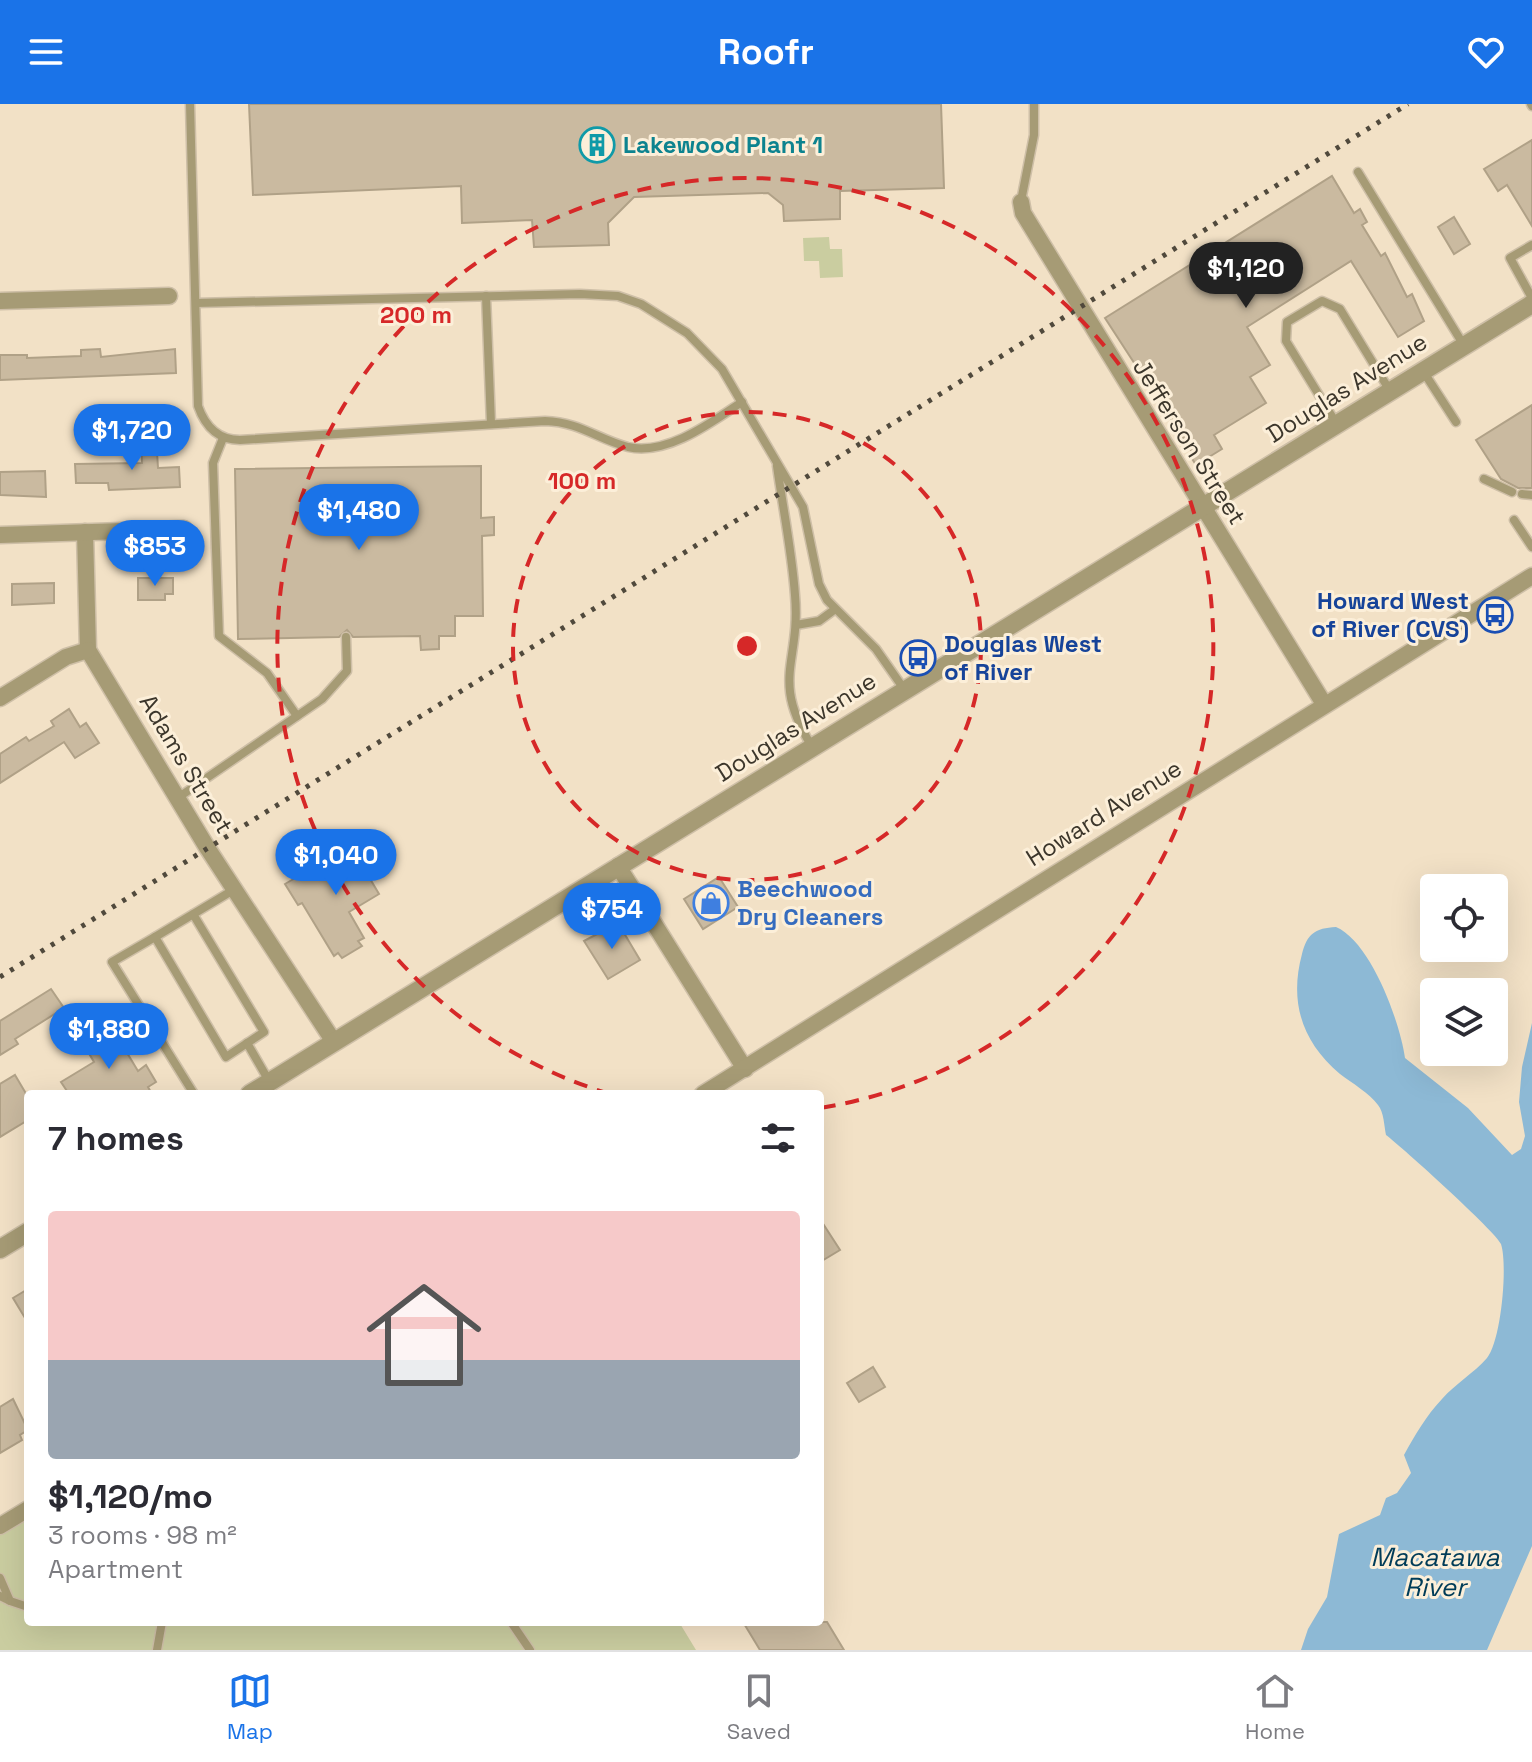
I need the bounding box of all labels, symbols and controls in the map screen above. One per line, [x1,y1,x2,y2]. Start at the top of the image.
text: Roofr [718,29,814,75]
icon: menu [24,30,68,74]
icon: heart [1464,30,1508,74]
building icon: Lakewood Plant 1 [578,126,616,164]
place label: Lakewood Plant 1 [623,129,823,160]
pin: $1,120 [1181,242,1311,310]
text: $1,120 [1207,251,1285,285]
text: 200 m [380,299,452,330]
street label: Douglas Avenue [1261,326,1433,449]
street label: Jefferson Street [1126,353,1253,530]
pin: $1,720 [67,404,197,472]
text: $1,720 [92,413,172,447]
text: 100 m [548,465,616,496]
pin: $1,480 [294,484,424,552]
text: $1,480 [317,493,401,527]
pin: $853 [108,520,202,588]
text: $853 [124,529,186,563]
place label: Howard West of River (CVS) [1311,585,1469,644]
bus stop icon: Howard West of River (CVS) [1476,596,1514,634]
place label: Douglas West of River [944,628,1102,687]
centre of rings [733,632,761,660]
bus stop icon: Douglas West of River [899,639,937,677]
street label: Douglas Avenue [710,665,882,788]
street label: Adams Street [133,688,240,839]
street label: Howard Avenue [1020,752,1187,873]
pin: $1,040 [271,829,401,897]
text: $1,040 [293,838,379,872]
place label: Beechwood Dry Cleaners [737,873,883,932]
map controls [1420,874,1508,1066]
button: locate [1420,874,1508,962]
pin: $754 [565,883,659,951]
shop icon: Beechwood Dry Cleaners [692,884,730,922]
text: $754 [581,892,643,926]
button: layers [1420,978,1508,1066]
pin: $1,880 [44,1003,174,1071]
text: $1,880 [67,1012,151,1046]
icon: filters [756,1116,800,1160]
text: 7 homes [48,1117,184,1160]
icon: home [352,1263,496,1407]
text: $1,120/mo [48,1475,213,1518]
text: 3 rooms · 98 m² [48,1518,237,1552]
water label: Macatawa River [1371,1540,1500,1604]
text: Apartment [48,1552,183,1586]
tab: Map [227,1669,273,1745]
tab: Saved [727,1669,791,1745]
tab: Home [1245,1669,1305,1745]

